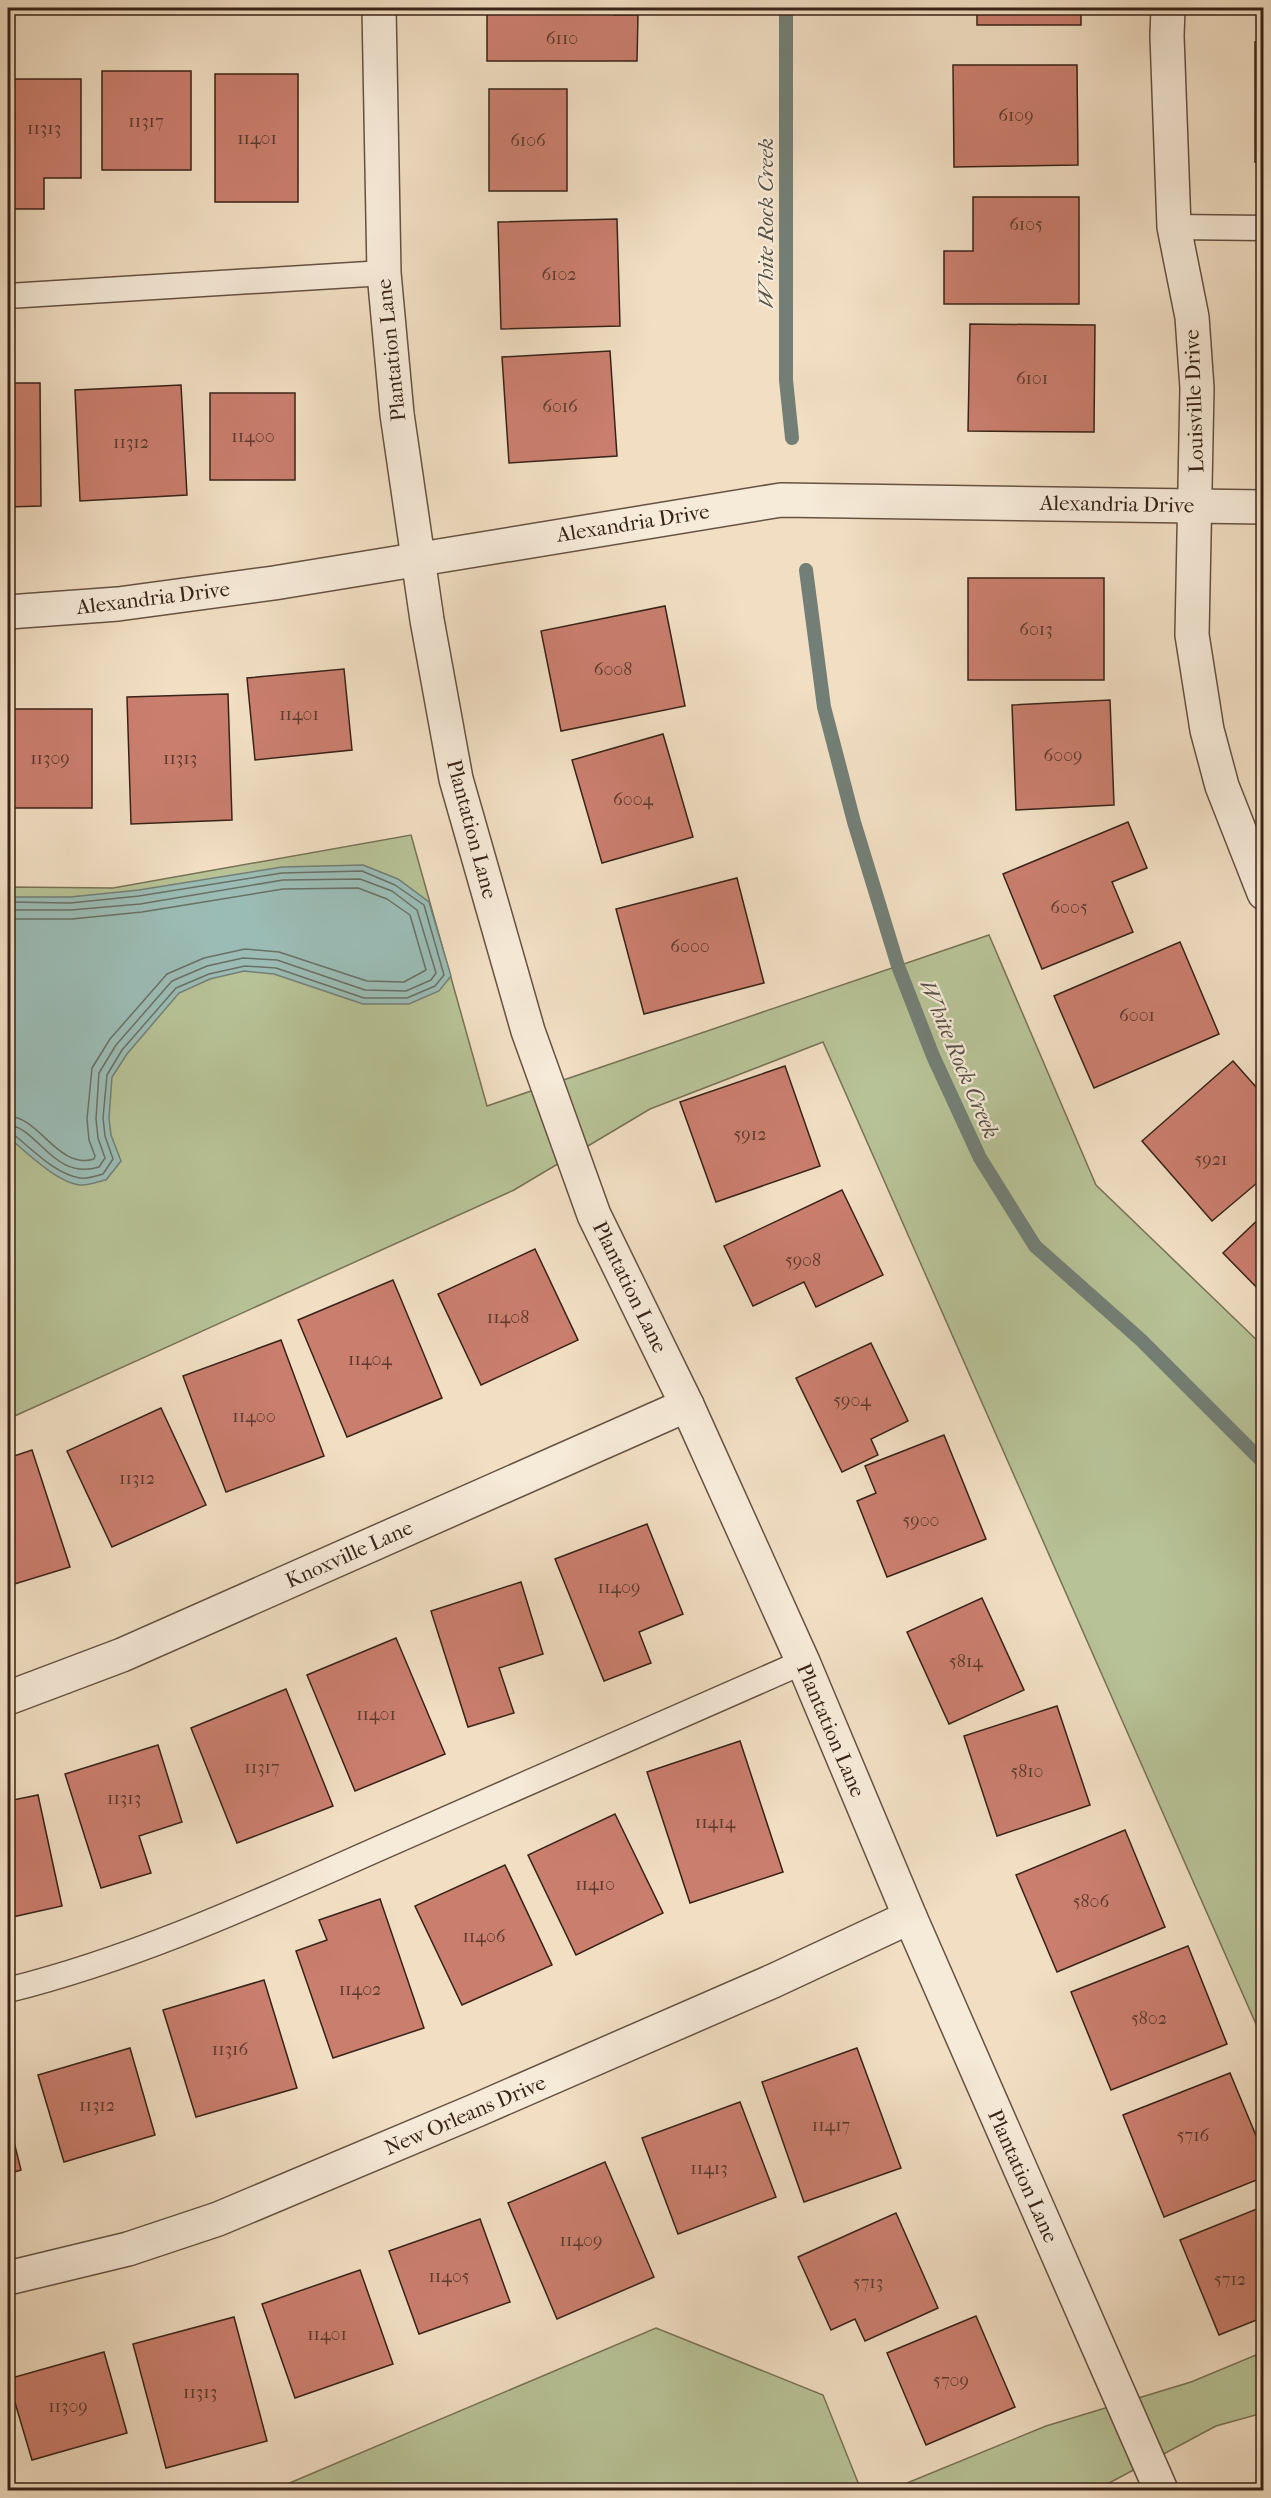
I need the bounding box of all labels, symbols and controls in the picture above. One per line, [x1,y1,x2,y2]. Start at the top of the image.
house number: 6110 [546,28,578,49]
house number: 6109 [998,105,1034,126]
house number: 11317 [128,111,164,132]
house number: 11313 [27,118,61,139]
house number: 11401 [237,128,277,149]
house number: 6106 [510,130,546,151]
water label: White Rock Creek [753,138,779,308]
house number: 6105 [1009,214,1043,235]
house number: 6102 [541,264,577,285]
street label: Plantation Lane [372,278,410,422]
street label: Louisville Drive [1180,329,1208,473]
house number: 6101 [1016,368,1048,389]
house number: 6016 [542,396,578,417]
house number: 11400 [231,426,275,447]
house number: 11312 [113,432,149,453]
street label: Alexandria Drive [1039,491,1194,517]
street label: Alexandria Drive [554,499,711,547]
street label: Alexandria Drive [74,577,231,619]
house number: 6013 [1019,619,1053,640]
house number: 6008 [594,659,632,680]
house number: 11401 [279,704,319,725]
house number: 6009 [1043,745,1083,766]
house number: 11309 [30,748,70,769]
house number: 11313 [163,748,197,769]
street label: Plantation Lane [442,757,502,901]
house number: 6004 [613,789,653,810]
house number: 6005 [1050,897,1088,918]
house number: 6000 [670,936,710,957]
water label: White Rock Creek [914,976,1004,1143]
house number: 6001 [1119,1005,1155,1026]
house number: 5912 [734,1124,766,1145]
house number: 5921 [1195,1149,1227,1170]
street label: Plantation Lane [588,1217,672,1357]
house number: 5908 [785,1250,821,1271]
house number: 11408 [487,1307,529,1328]
house number: 11404 [348,1349,392,1370]
house number: 5904 [833,1390,871,1411]
house number: 11400 [232,1406,276,1427]
house number: 11312 [119,1468,155,1489]
house number: 5900 [902,1510,940,1531]
street label: Knoxville Lane [282,1515,416,1593]
house number: 11409 [598,1577,640,1598]
house number: 5814 [949,1651,983,1672]
street label: Plantation Lane [792,1659,870,1801]
house number: 11401 [356,1704,396,1725]
house number: 11317 [244,1757,280,1778]
house number: 5810 [1010,1761,1044,1782]
house number: 11313 [107,1788,141,1809]
house number: 11414 [695,1812,736,1833]
house number: 11410 [575,1874,615,1895]
house number: 5806 [1073,1891,1109,1912]
house number: 11406 [462,1926,506,1947]
house number: 11402 [339,1979,381,2000]
house number: 5802 [1131,2008,1167,2029]
house number: 11316 [212,2039,248,2060]
street label: New Orleans Drive [381,2070,549,2160]
house number: 11312 [79,2095,115,2116]
street label: Plantation Lane [983,2106,1063,2246]
house number: 11417 [812,2115,851,2136]
house number: 5716 [1177,2125,1210,2146]
house number: 11413 [690,2158,728,2179]
house number: 11409 [560,2230,602,2251]
house number: 11405 [428,2266,470,2287]
house number: 5712 [1214,2269,1246,2290]
house number: 5713 [853,2272,883,2293]
house number: 11401 [307,2324,347,2345]
house number: 5709 [933,2370,969,2391]
house number: 11313 [183,2382,217,2403]
house number: 11309 [48,2396,88,2417]

